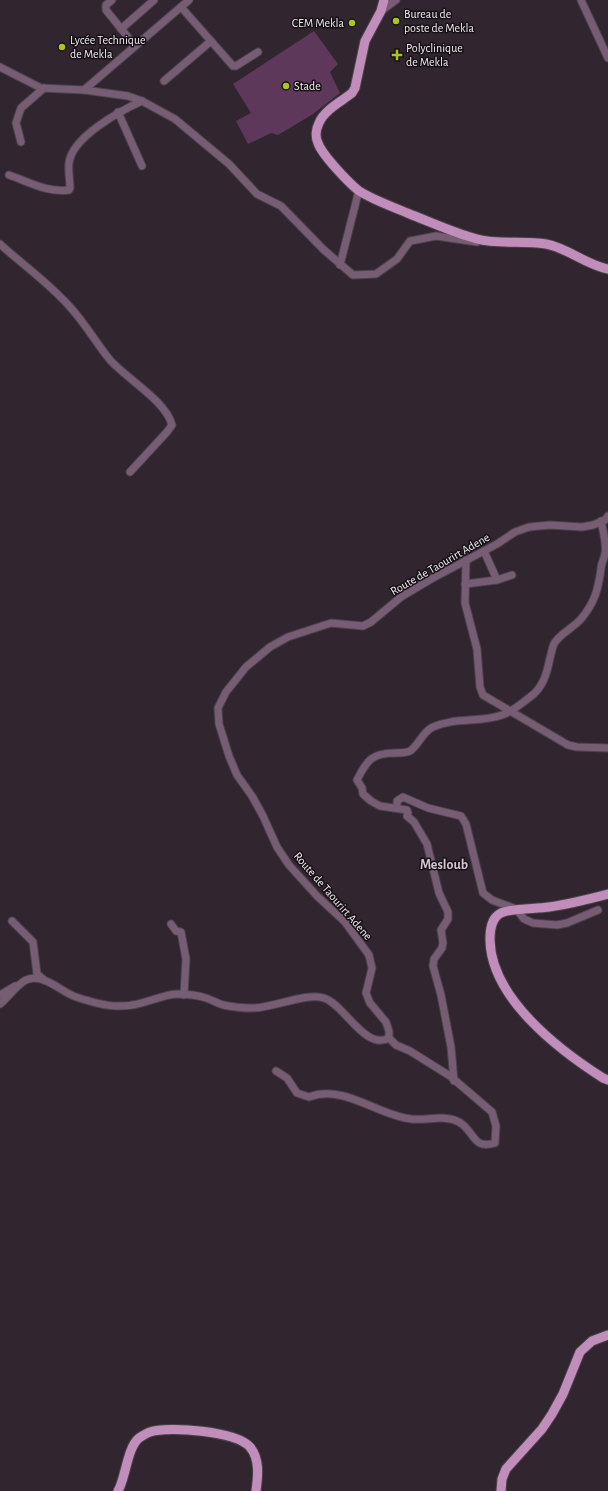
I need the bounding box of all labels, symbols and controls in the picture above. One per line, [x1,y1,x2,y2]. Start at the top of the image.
place label: Bureau de poste de Mekla [404,8,475,34]
marker: Bureau de poste de Mekla [391,16,401,26]
place label: CEM Mekla [292,17,344,29]
marker: CEM Mekla [347,18,357,28]
place label: Lycée Technique de Mekla [70,34,146,60]
marker: Lycée Technique de Mekla [57,42,67,52]
place label: Polyclinique de Mekla [406,42,463,68]
marker: Polyclinique de Mekla [391,49,403,61]
place label: Stade [294,80,321,92]
marker: Stade [281,81,291,91]
street label: Route de Taourirt Adene [388,531,492,597]
street label: Route de Taourirt Adene [292,850,374,942]
district label: Mesloub [420,858,468,872]

